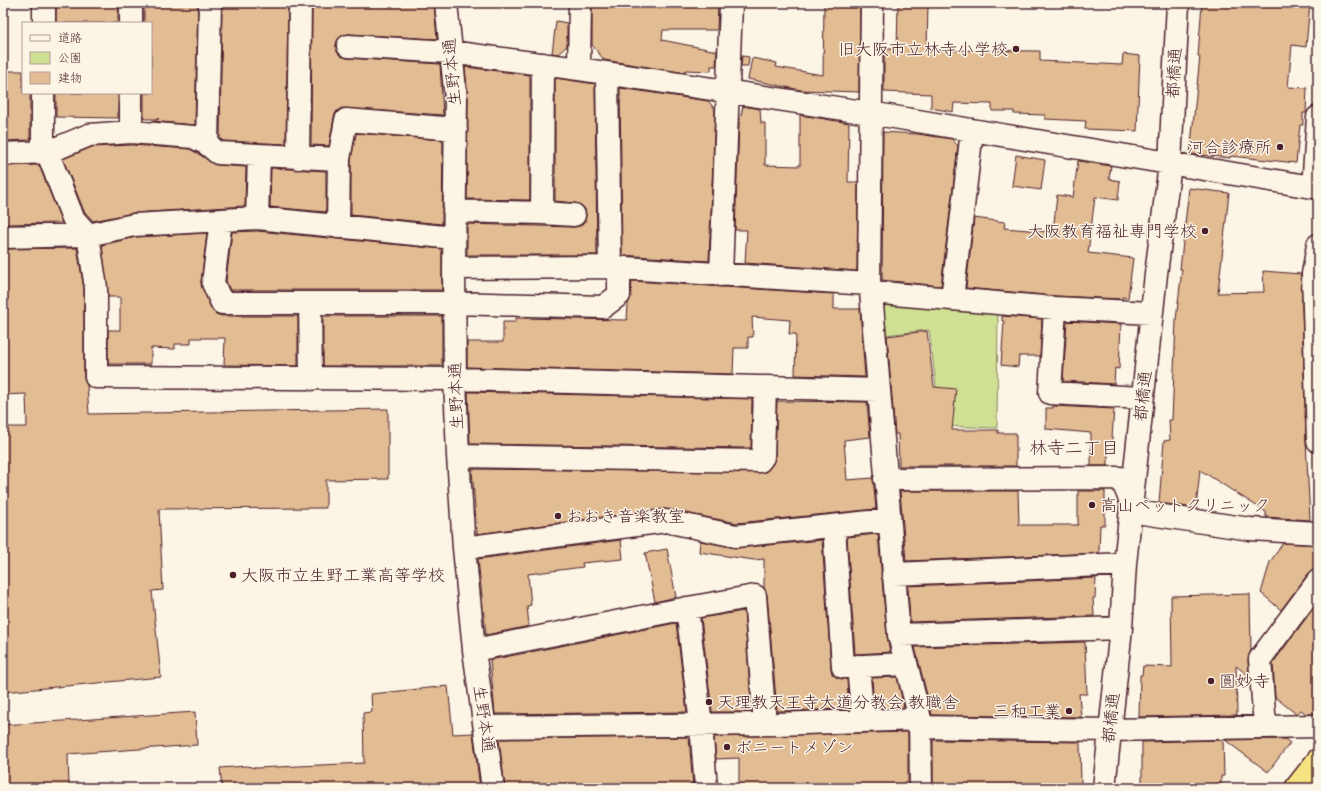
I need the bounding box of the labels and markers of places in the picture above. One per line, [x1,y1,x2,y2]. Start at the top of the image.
place label: 旧大阪市立林寺小学校 [838,39,1008,60]
marker: 旧大阪市立林寺小学校 [1011,44,1021,54]
place label: 河合診療所 [1187,137,1272,158]
marker: 河合診療所 [1275,142,1285,152]
place label: 大阪教育福祉専門学校 [1027,221,1197,242]
marker: 大阪教育福祉専門学校 [1200,226,1210,236]
place label: 高山ペットクリニック [1100,495,1270,516]
marker: 高山ペットクリニック [1087,500,1097,510]
place label: おおき音楽教室 [566,506,685,527]
marker: おおき音楽教室 [553,511,563,521]
place label: 大阪市立生野工業高等学校 [241,565,445,586]
marker: 大阪市立生野工業高等学校 [228,570,238,580]
place label: 圓妙寺 [1219,671,1270,692]
marker: 圓妙寺 [1206,676,1216,686]
place label: 天理教天王寺大道分教会 教職舎 [717,692,959,713]
marker: 天理教天王寺大道分教会 教職舎 [704,697,714,707]
place label: 三和工業 [993,701,1061,722]
marker: 三和工業 [1064,706,1074,716]
place label: ボニートメゾン [735,737,854,758]
marker: ボニートメゾン [722,742,732,752]

